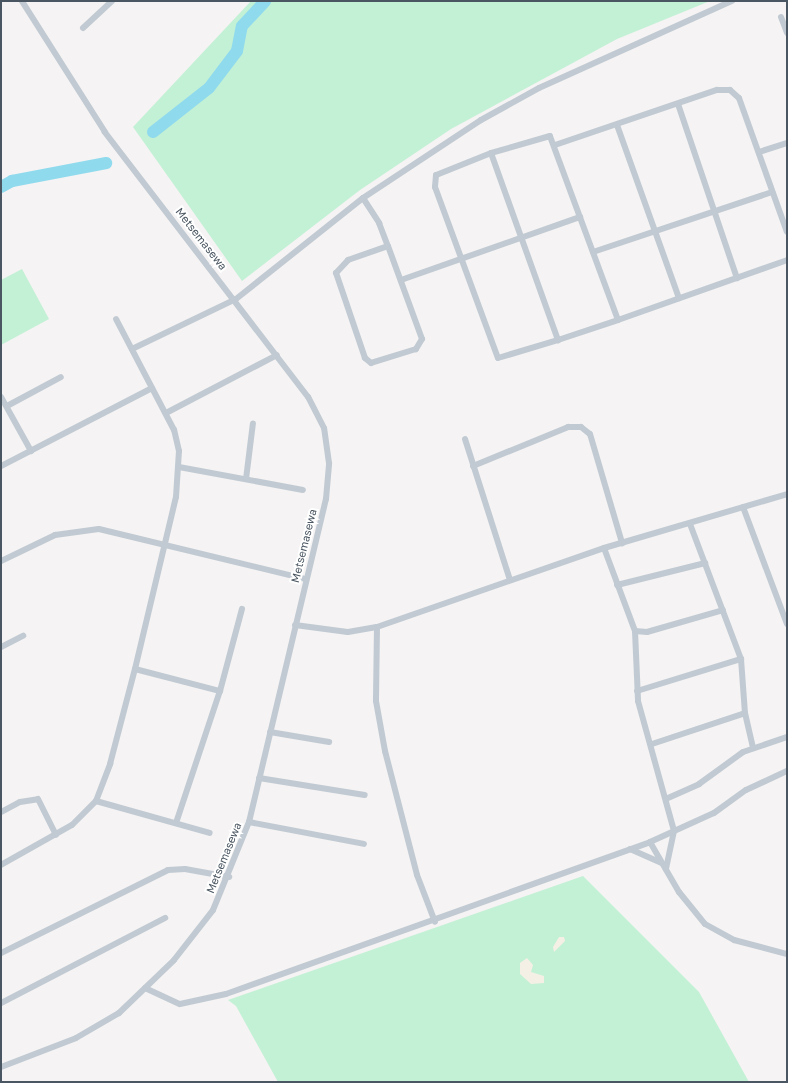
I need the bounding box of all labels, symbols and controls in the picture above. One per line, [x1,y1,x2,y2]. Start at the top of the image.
street label: Metsemasewa [173,205,229,273]
street label: Metsemasewa [288,508,320,584]
street label: Metsemasewa [204,821,244,895]

